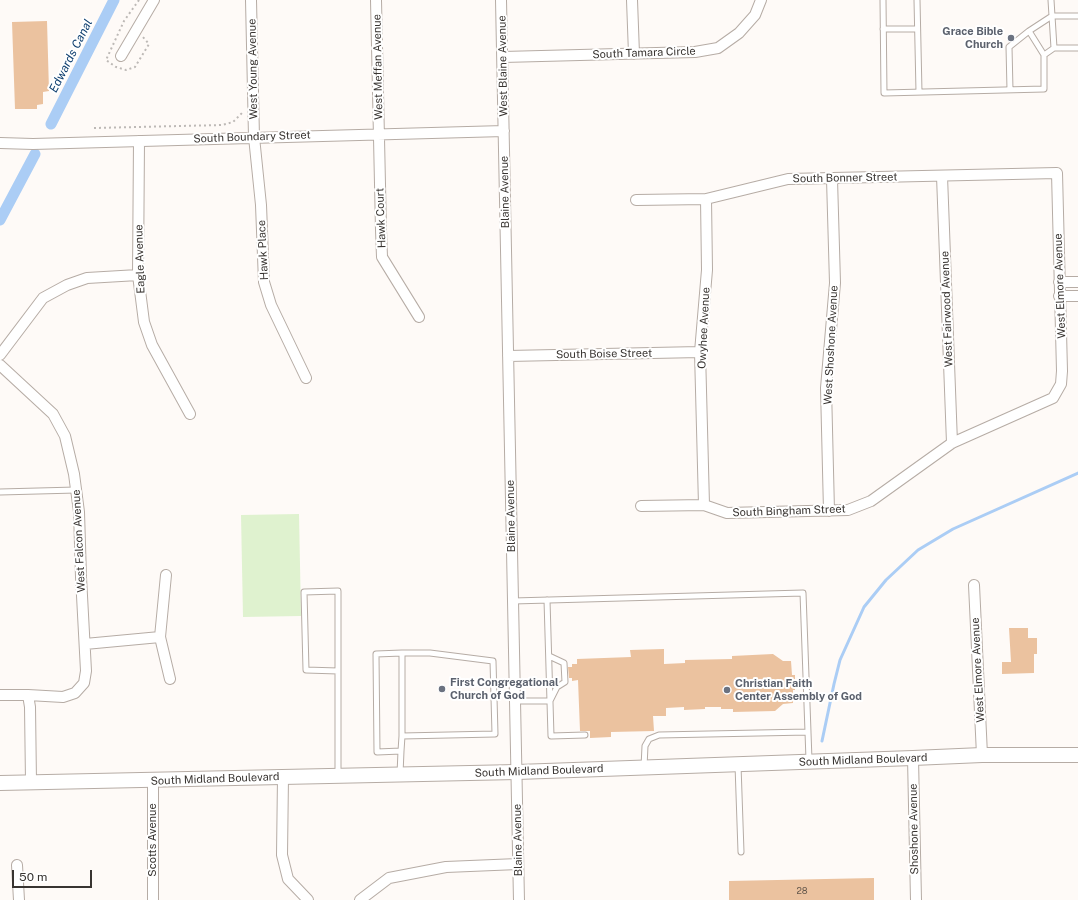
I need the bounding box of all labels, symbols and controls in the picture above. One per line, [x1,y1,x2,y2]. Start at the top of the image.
street label: West Meffan Avenue [370,14,386,120]
street label: West Blaine Avenue [496,15,510,117]
water label: Edwards Canal [46,17,96,95]
street label: West Young Avenue [246,18,260,120]
place label: Grace Bible Church [942,25,1003,51]
marker: Grace Bible Church [1006,33,1016,43]
street label: South Tamara Circle [592,45,696,61]
street label: South Boundary Street [193,128,311,146]
street label: Blaine Avenue [498,156,512,228]
street label: South Bonner Street [792,170,898,186]
street label: Hawk Court [373,188,389,248]
street label: Hawk Place [255,220,271,280]
street label: Eagle Avenue [132,224,148,294]
street label: West Elmore Avenue [1052,233,1068,339]
street label: West Fairwood Avenue [938,251,956,367]
street label: West Shoshone Avenue [821,285,841,405]
street label: Owyhee Avenue [695,287,713,369]
street label: South Boise Street [556,347,652,361]
street label: Blaine Avenue [504,480,518,552]
street label: West Falcon Avenue [70,489,88,593]
street label: South Bingham Street [732,502,846,520]
street label: West Elmore Avenue [969,617,987,723]
place label: First Congregational Church of God [450,676,558,702]
place label: Christian Faith Center Assembly of God [735,677,862,703]
marker: First Congregational Church of God [437,684,447,694]
marker: Christian Faith Center Assembly of God [722,685,732,695]
street label: South Midland Boulevard [798,751,928,769]
street label: South Midland Boulevard [474,762,604,780]
street label: South Midland Boulevard [150,770,280,788]
street label: Shoshone Avenue [907,783,921,875]
street label: Scotts Avenue [146,803,160,877]
street label: Blaine Avenue [511,804,525,876]
scale bar [14,862,94,888]
text: 50 m [19,870,47,884]
house number: 28 [796,886,808,896]

